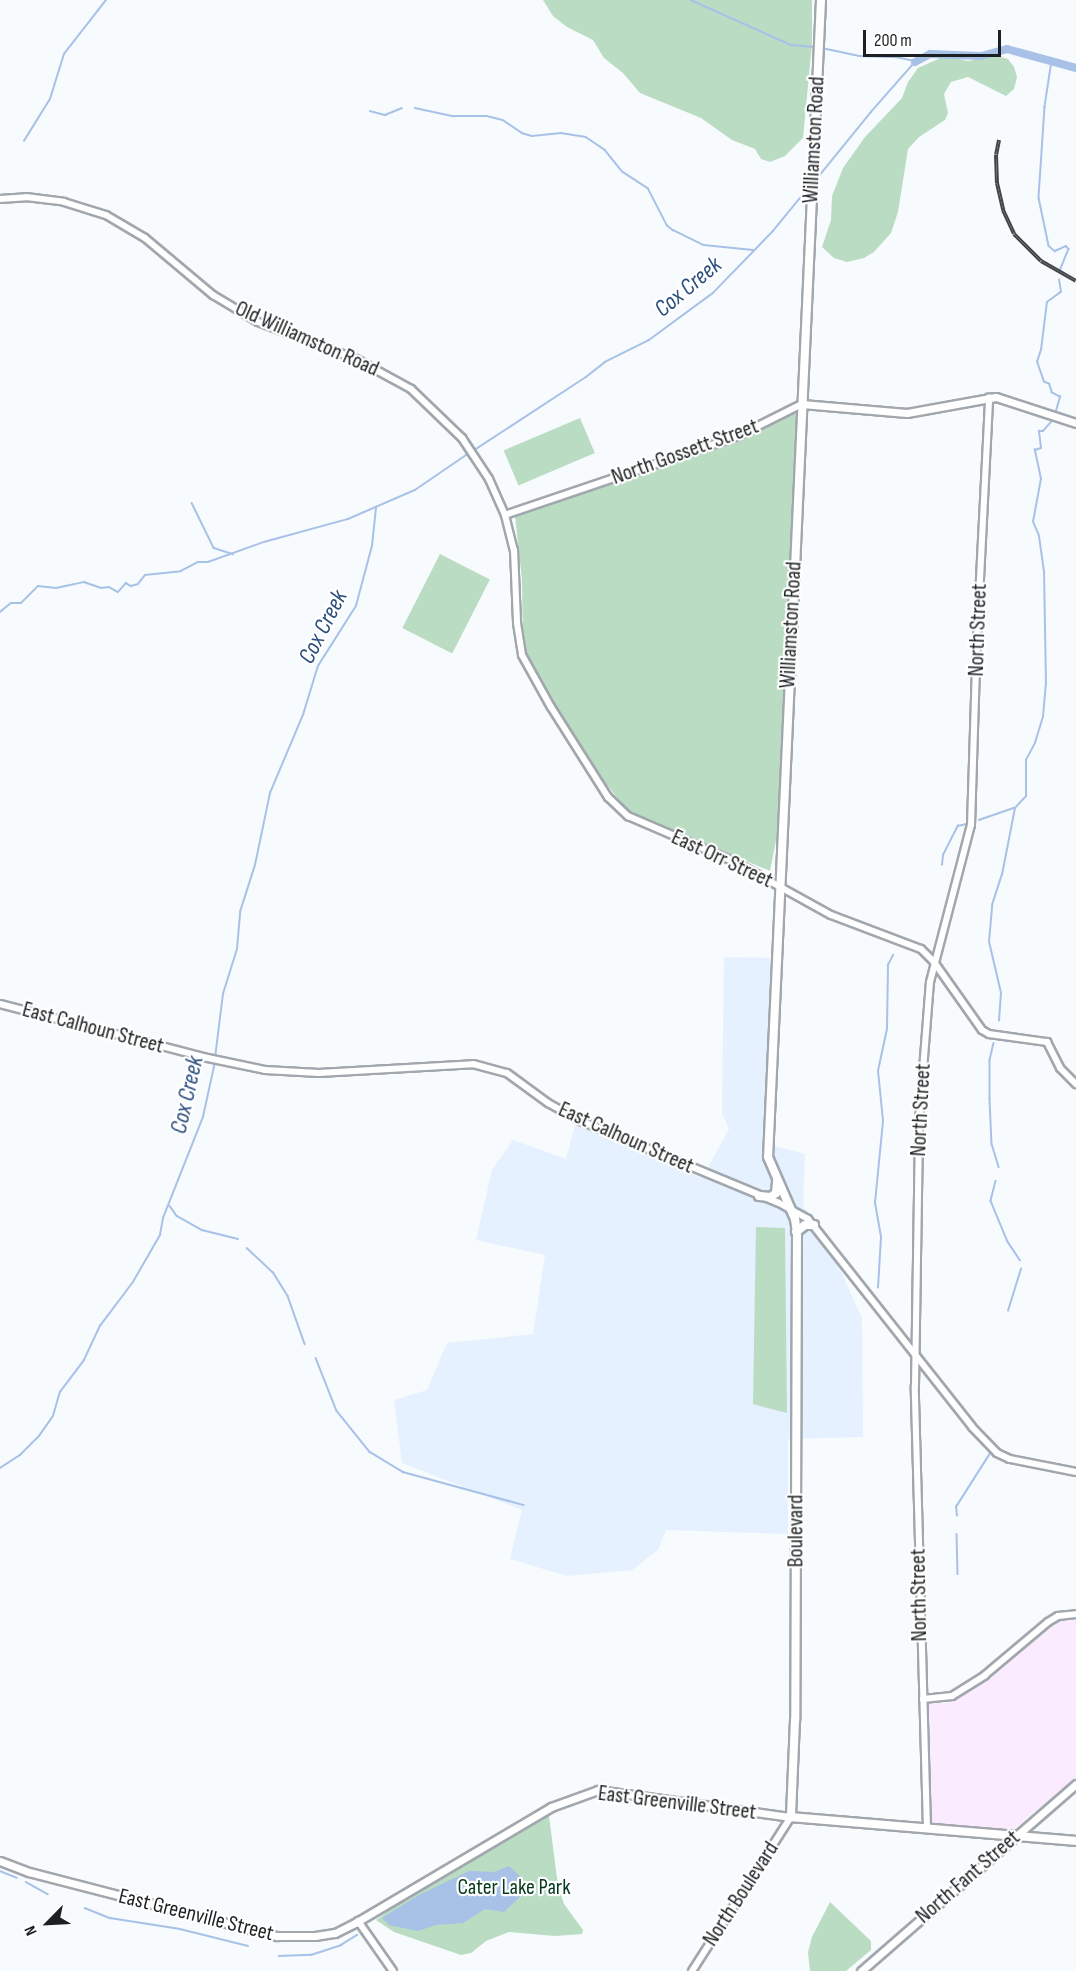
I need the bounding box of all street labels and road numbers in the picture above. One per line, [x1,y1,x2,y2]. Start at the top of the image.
street label: Williamston Road [797,76,831,204]
street label: Old Williamston Road [231,296,383,382]
street label: North Gossett Street [608,413,762,491]
street label: Williamston Road [774,561,808,689]
street label: North Street [963,583,993,677]
street label: East Orr Street [667,824,777,894]
street label: East Calhoun Street [19,996,167,1060]
street label: North Street [905,1063,937,1157]
street label: East Calhoun Street [554,1096,698,1180]
street label: Boulevard [783,1495,809,1567]
street label: North Street [905,1548,933,1642]
street label: East Greenville Street [597,1780,757,1826]
street label: North Fant Street [911,1825,1025,1929]
street label: North Boulevard [697,1837,785,1951]
street label: East Greenville Street [116,1883,276,1947]

